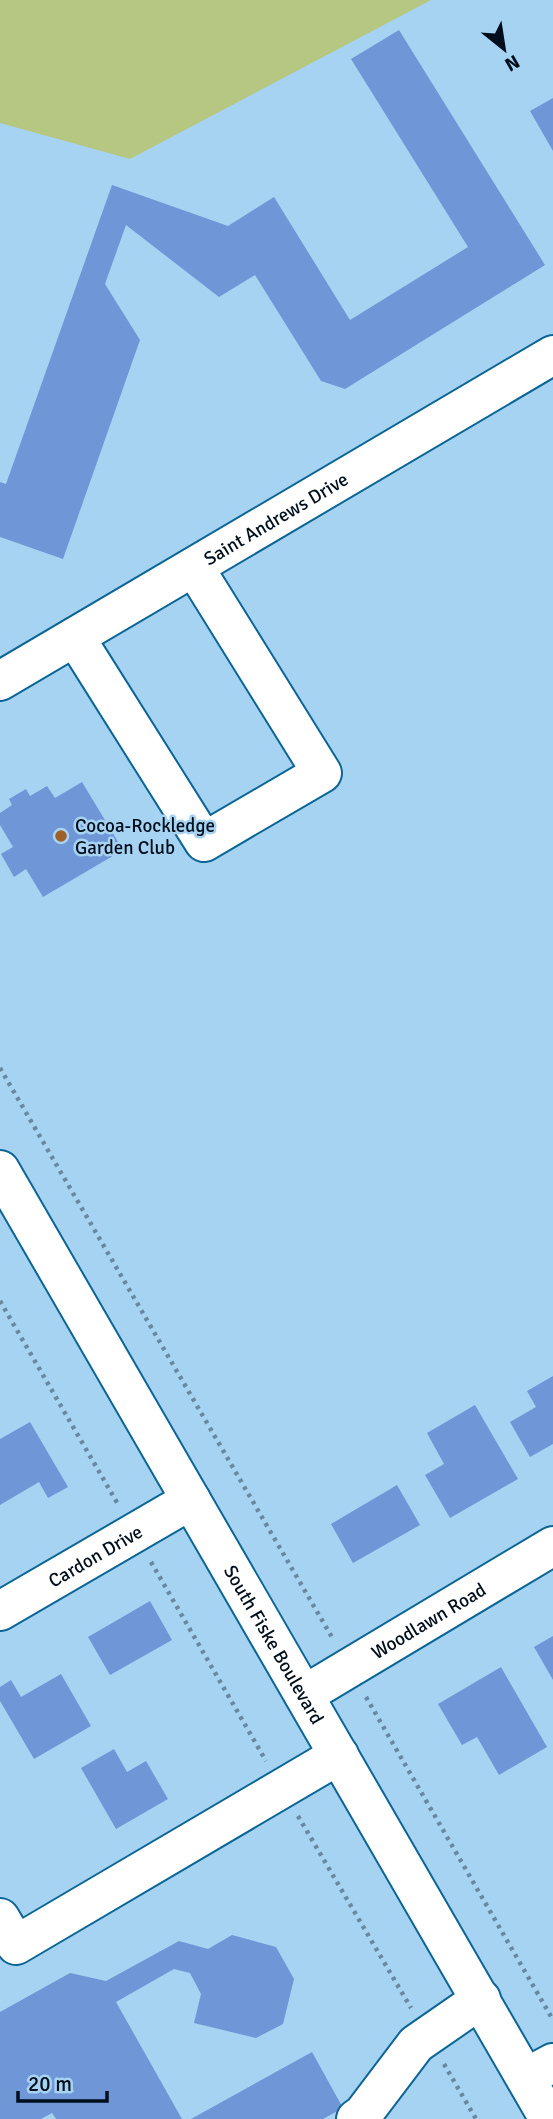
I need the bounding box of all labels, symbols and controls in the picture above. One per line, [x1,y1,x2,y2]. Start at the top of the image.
north arrow [469,14,539,84]
text: N [500,49,524,77]
street label: Saint Andrews Drive [200,468,353,571]
place label: Cocoa-Rockledge Garden Club [75,814,215,860]
marker: Cocoa-Rockledge Garden Club [53,828,69,844]
street label: Cardon Drive [44,1520,147,1593]
street label: South Fiske Boulevard [218,1561,329,1729]
street label: Woodlawn Road [367,1578,491,1665]
scale bar [18,2060,107,2104]
text: 20 m [28,2071,72,2097]

